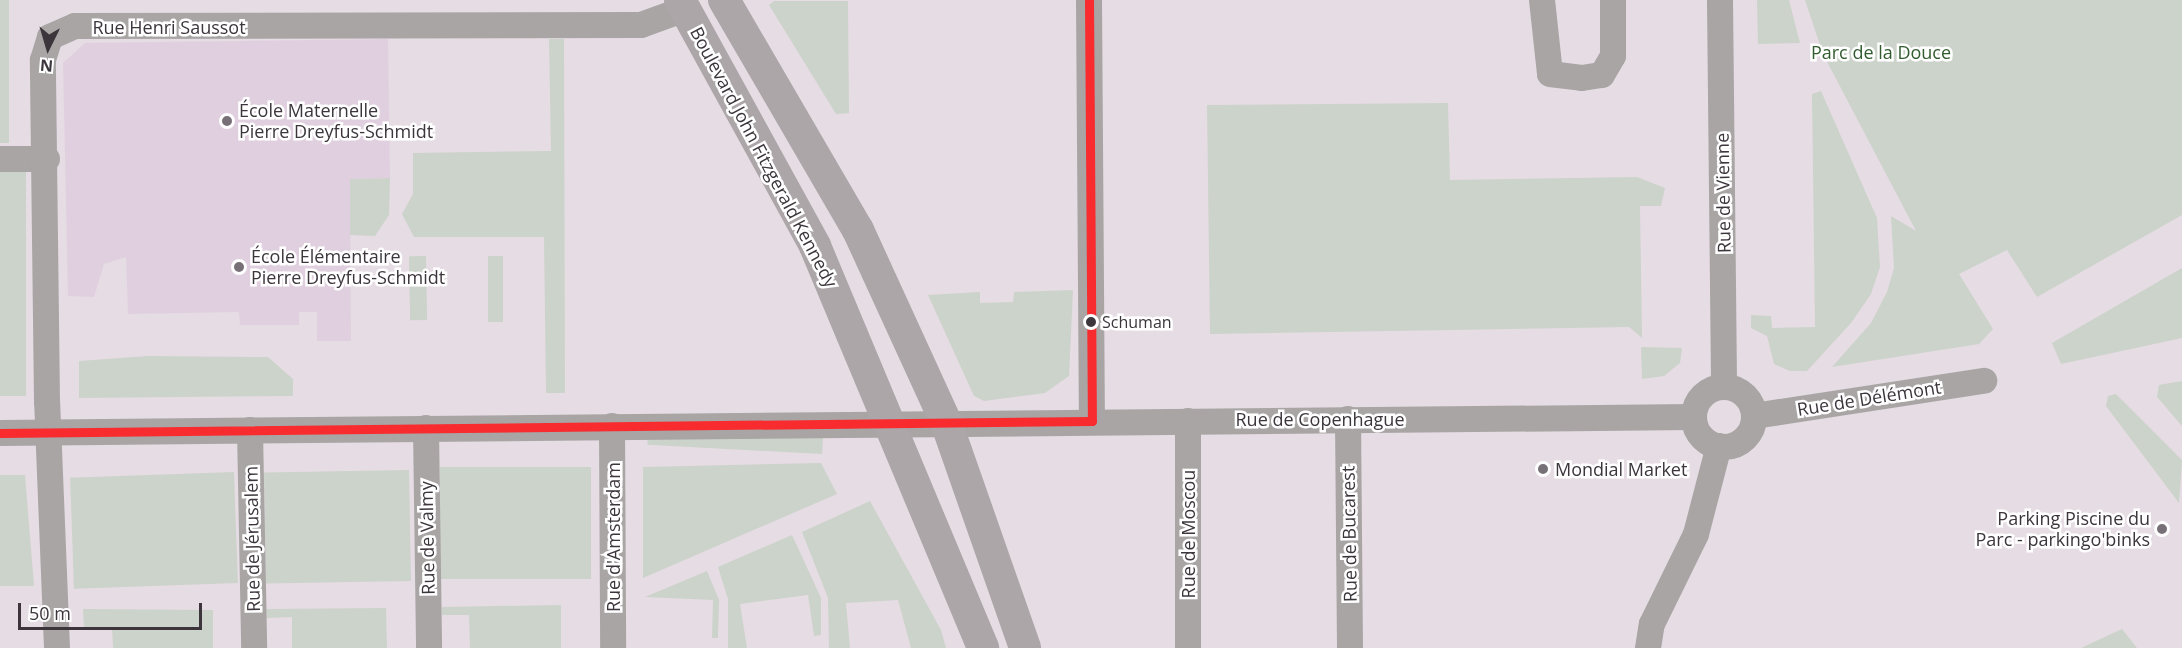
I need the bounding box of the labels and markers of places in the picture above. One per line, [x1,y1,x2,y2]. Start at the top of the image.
place label: École Maternelle Pierre Dreyfus-Schmidt [239,100,433,142]
marker: École Maternelle Pierre Dreyfus-Schmidt [220,114,234,128]
place label: École Élémentaire Pierre Dreyfus-Schmidt [251,246,445,288]
marker: École Élémentaire Pierre Dreyfus-Schmidt [232,260,246,274]
place label: Schuman [1102,312,1172,332]
marker: Schuman [1085,316,1097,328]
place label: Mondial Market [1555,458,1687,480]
marker: Mondial Market [1536,462,1550,476]
place label: Parking Piscine du Parc - parkingo'binks [1975,508,2150,550]
marker: Parking Piscine du Parc - parkingo'binks [2155,522,2169,536]

